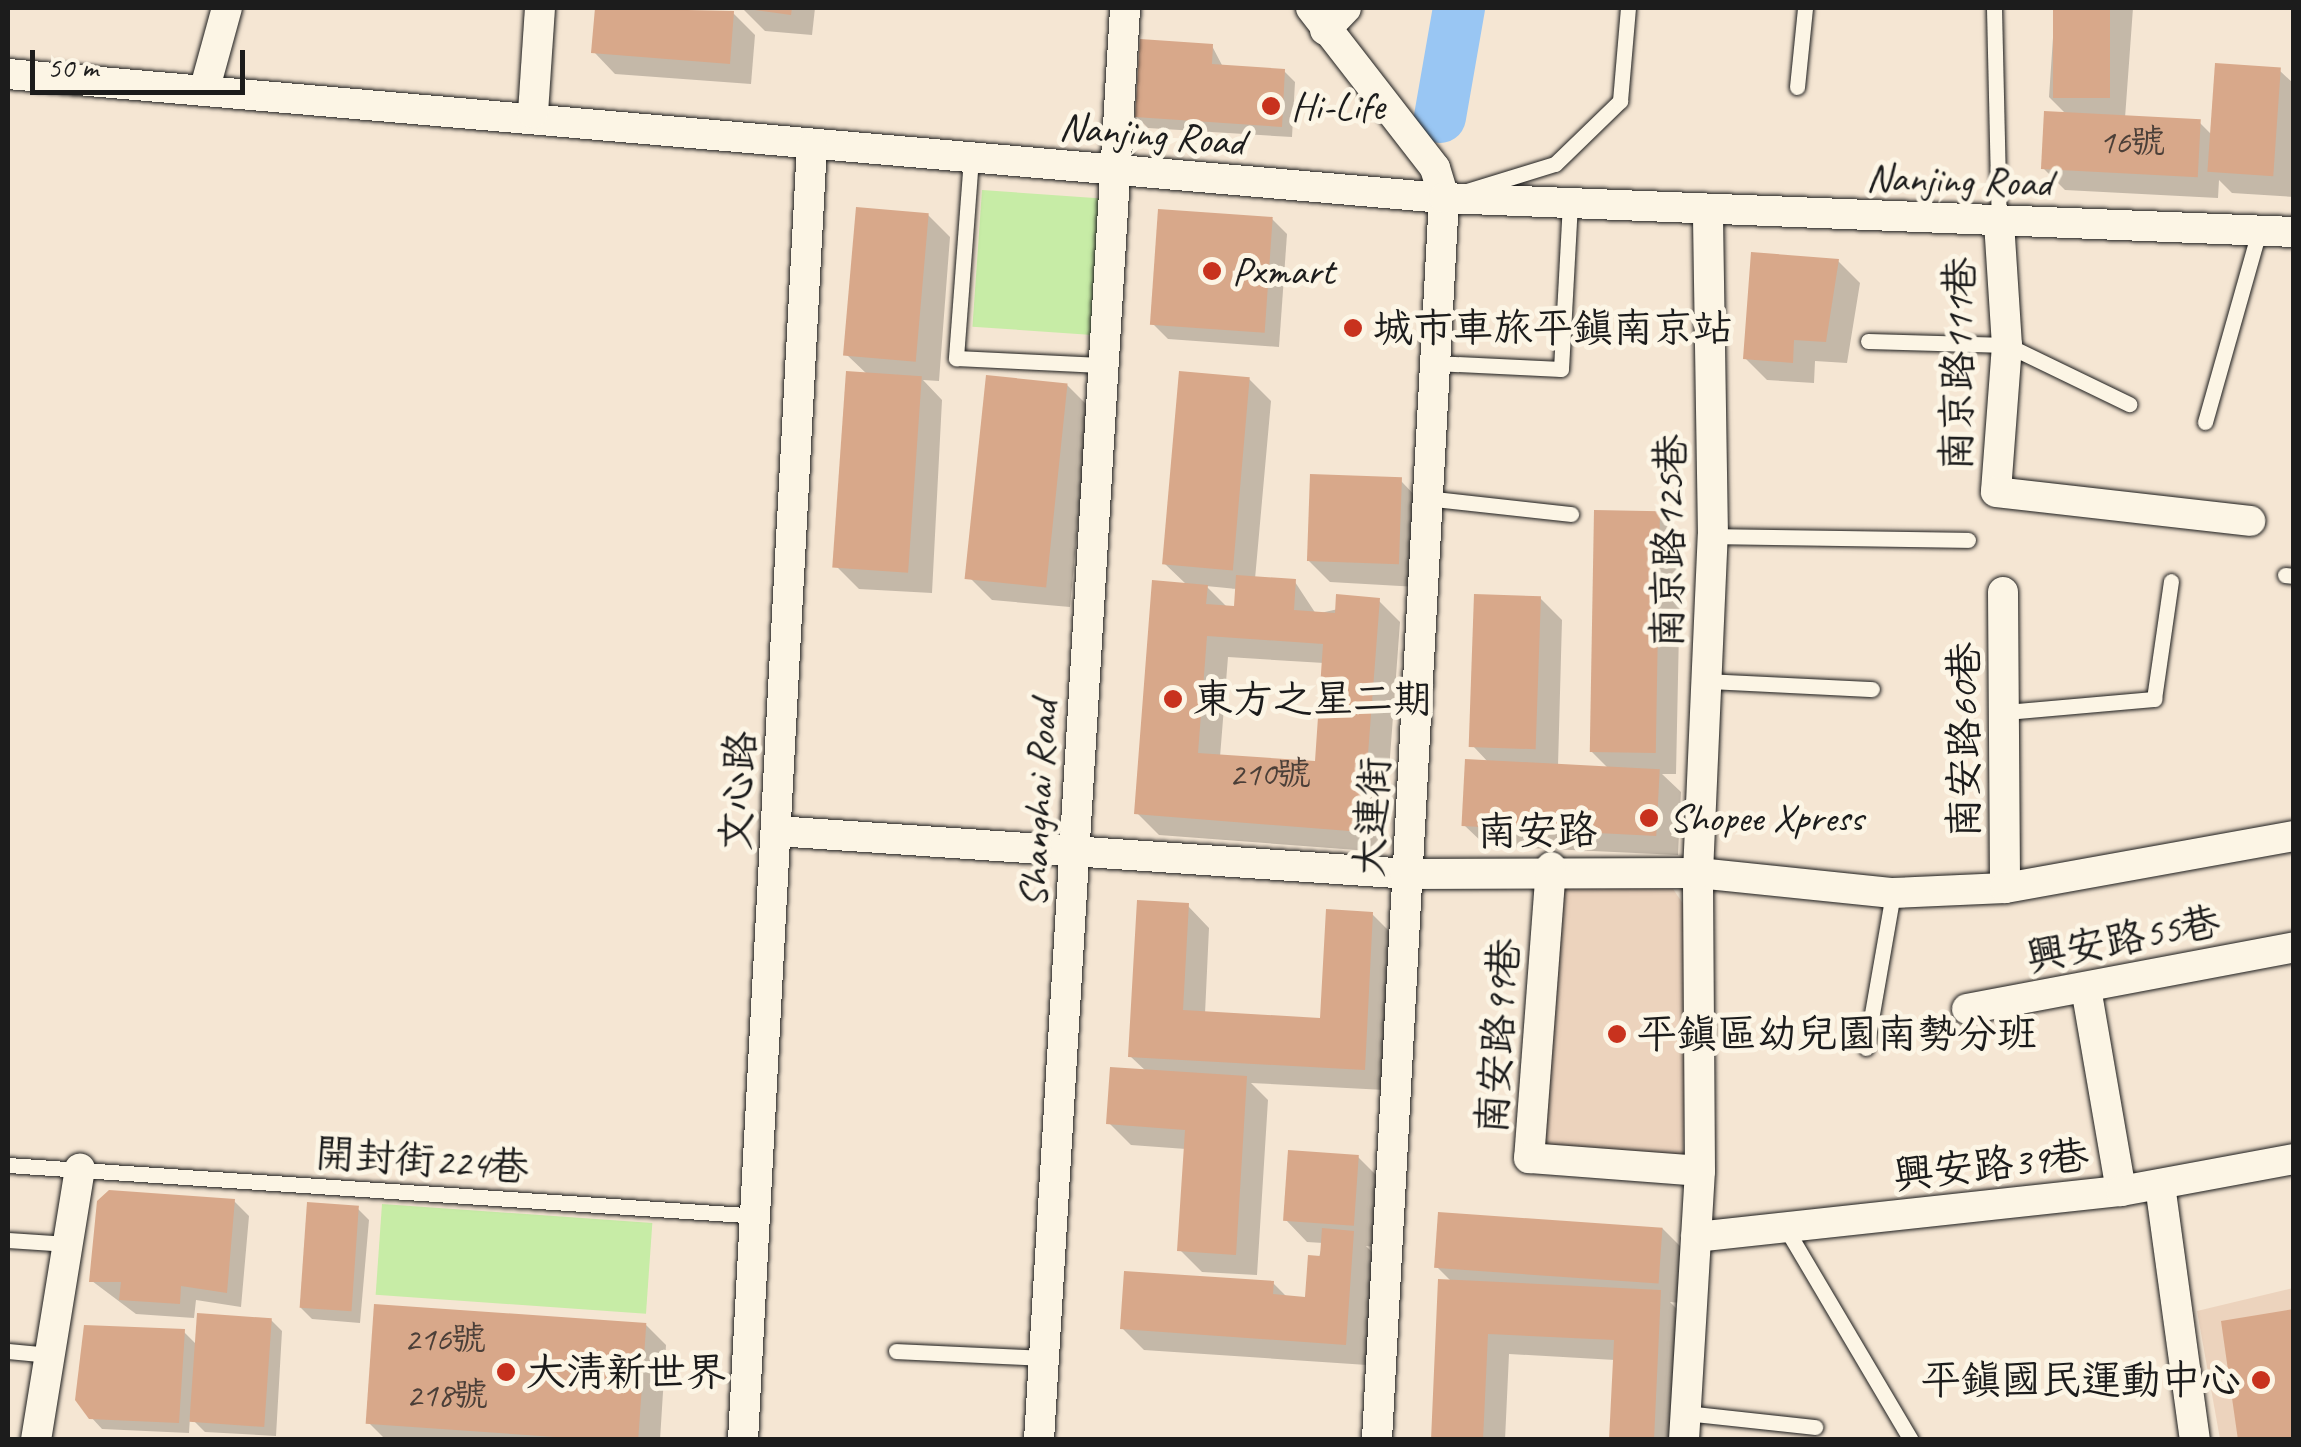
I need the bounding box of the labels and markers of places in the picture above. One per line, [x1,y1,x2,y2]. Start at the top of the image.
place label: Hi-Life [1291,82,1384,130]
marker: Hi-Life [1260,95,1282,117]
place label: Pxmart [1232,247,1334,295]
marker: Pxmart [1201,260,1223,282]
place label: 城市車旅平鎮南京站 [1373,304,1733,352]
marker: 城市車旅平鎮南京站 [1342,317,1364,339]
place label: 東方之星二期 [1193,675,1433,723]
marker: 東方之星二期 [1162,688,1184,710]
place label: Shopee Xpress [1669,794,1864,842]
marker: Shopee Xpress [1638,807,1660,829]
place label: 平鎮區幼兒園南勢分班 [1637,1010,2037,1058]
marker: 平鎮區幼兒園南勢分班 [1606,1023,1628,1045]
place label: 大清新世界 [526,1348,726,1396]
place label: 平鎮國民運動中心 [1921,1356,2241,1404]
marker: 大清新世界 [495,1361,517,1383]
marker: 平鎮國民運動中心 [2250,1369,2272,1391]

